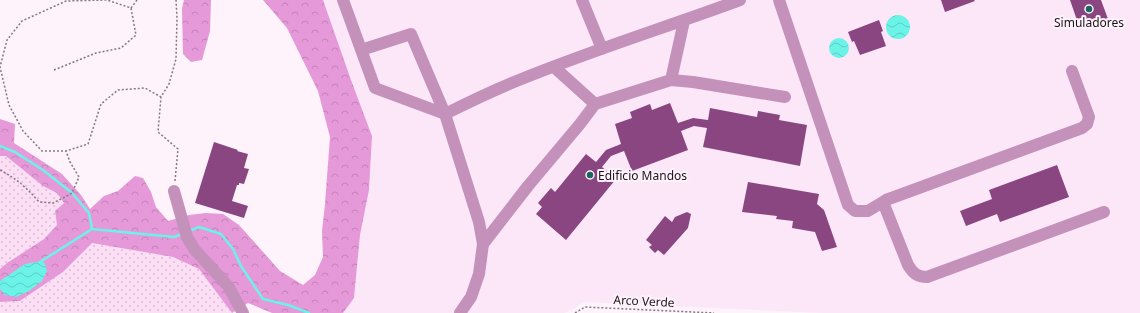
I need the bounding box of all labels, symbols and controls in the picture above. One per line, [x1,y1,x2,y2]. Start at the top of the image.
marker: Simuladores [1084,4,1094,14]
place label: Simuladores [1054,14,1124,31]
place label: Edificio Mandos [598,167,687,184]
marker: Edificio Mandos [585,170,595,180]
street label: Arco Verde [613,291,675,311]

